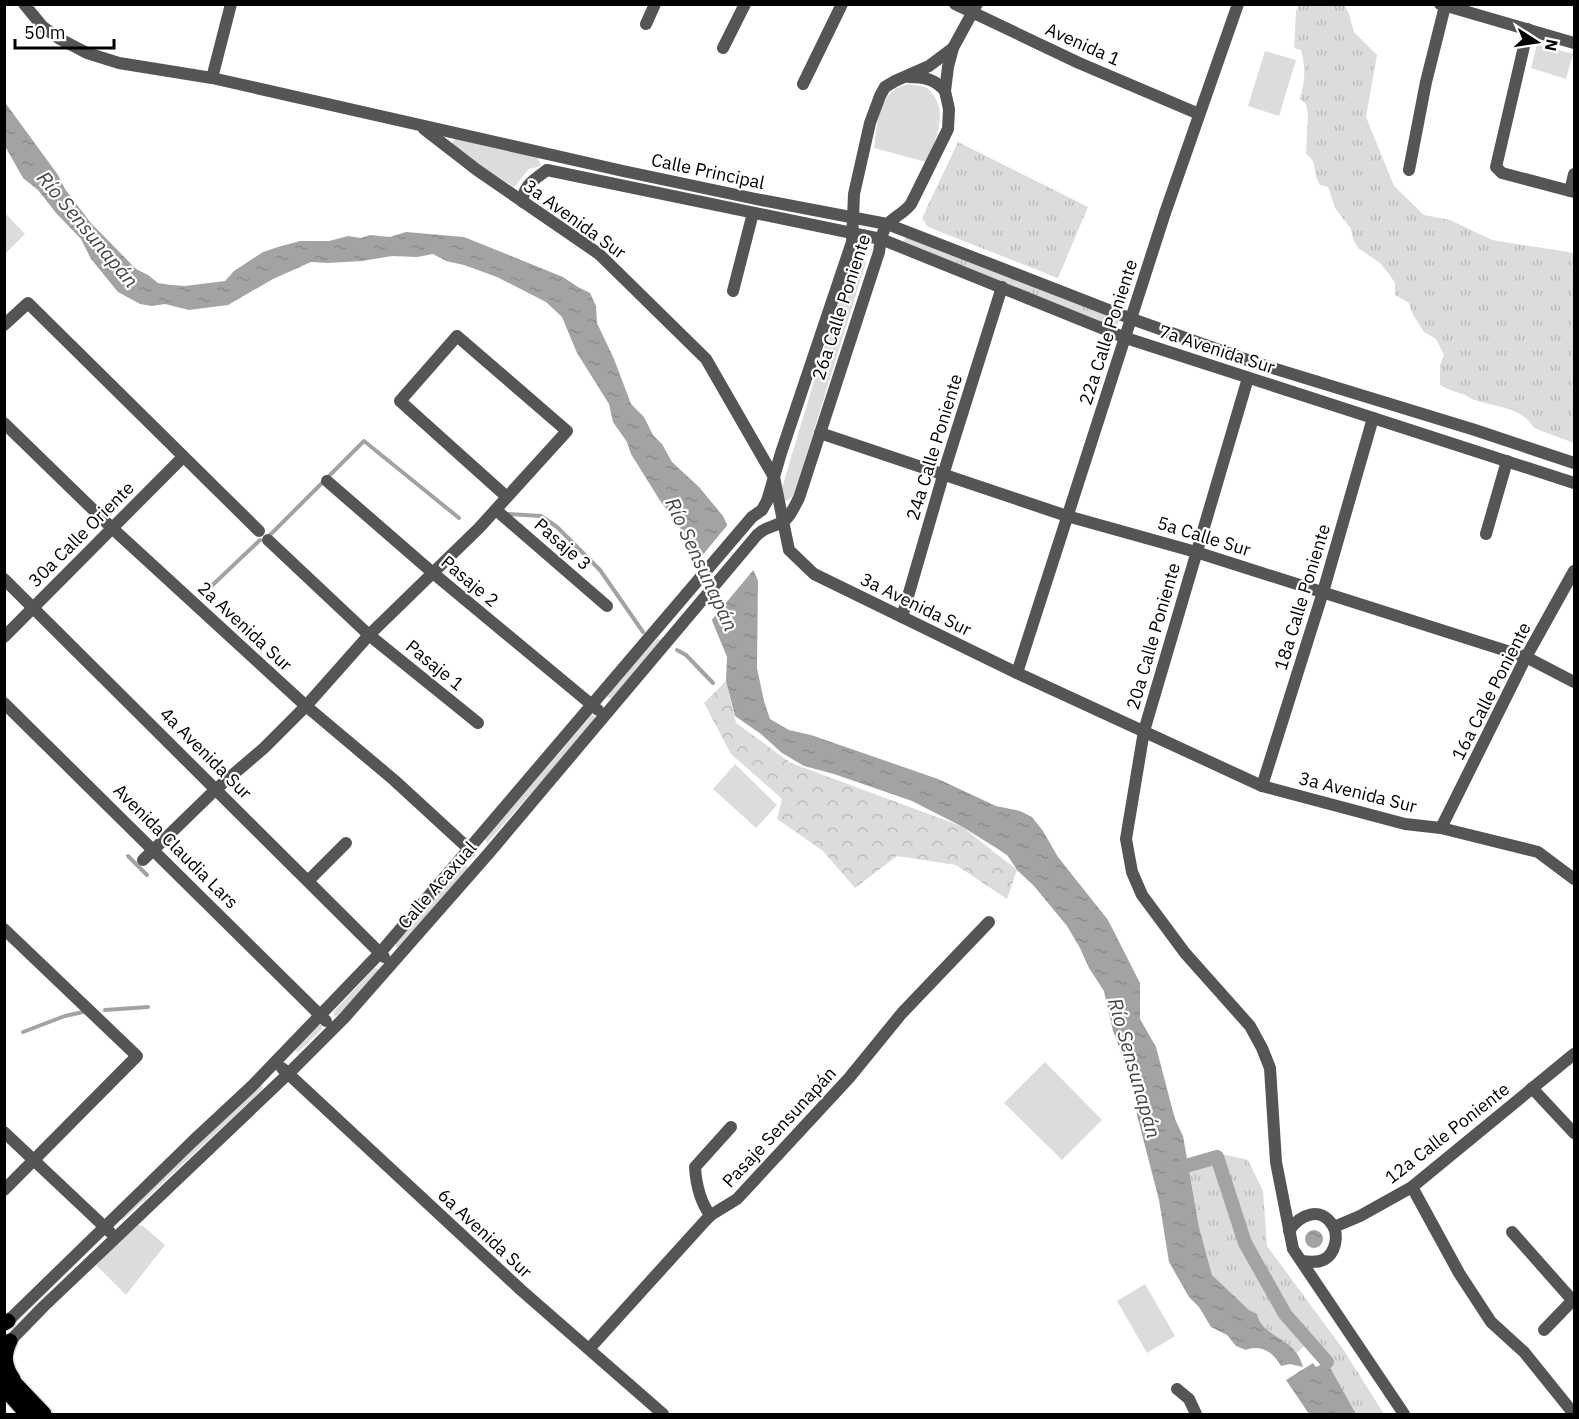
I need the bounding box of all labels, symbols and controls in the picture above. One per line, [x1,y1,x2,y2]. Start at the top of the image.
scale bar [15,12,114,50]
north arrow [1507,12,1567,72]
street label: Avenida 1 [1042,17,1124,71]
text: 50 m [24,21,66,44]
text: N [1541,37,1563,53]
street label: Calle Principal [649,148,767,194]
water label: Río Sensunapán [31,165,145,293]
street label: 3a Avenida Sur [519,174,631,264]
street label: 26a Calle Poniente [807,231,875,383]
street label: 22a Calle Poniente [1074,256,1142,408]
street label: 7a Avenida Sur [1156,319,1278,379]
street label: 24a Calle Poniente [901,371,967,523]
street label: 30a Calle Oriente [23,476,139,592]
water label: Río Sensunapán [659,493,745,635]
street label: 5a Calle Sur [1154,511,1254,561]
street label: Pasaje 3 [530,513,596,575]
street label: 18a Calle Poniente [1269,521,1335,673]
street label: Pasaje 2 [437,550,503,612]
street label: 20a Calle Poniente [1121,560,1185,712]
street label: 3a Avenida Sur [857,567,976,641]
street label: 2a Avenida Sur [193,576,297,676]
street label: 16a Calle Poniente [1446,618,1536,764]
street label: Pasaje 1 [401,635,469,695]
street label: 4a Avenida Sur [155,702,257,804]
street label: 3a Avenida Sur [1297,766,1420,818]
street label: Avenida Claudia Lars [109,779,243,913]
street label: Calle Acaxual [393,836,481,934]
water label: Río Sensunapán [1102,995,1168,1141]
street label: Pasaje Sensunapán [717,1062,841,1192]
street label: 12a Calle Poniente [1380,1077,1514,1189]
street label: 6a Avenida Sur [433,1183,537,1283]

